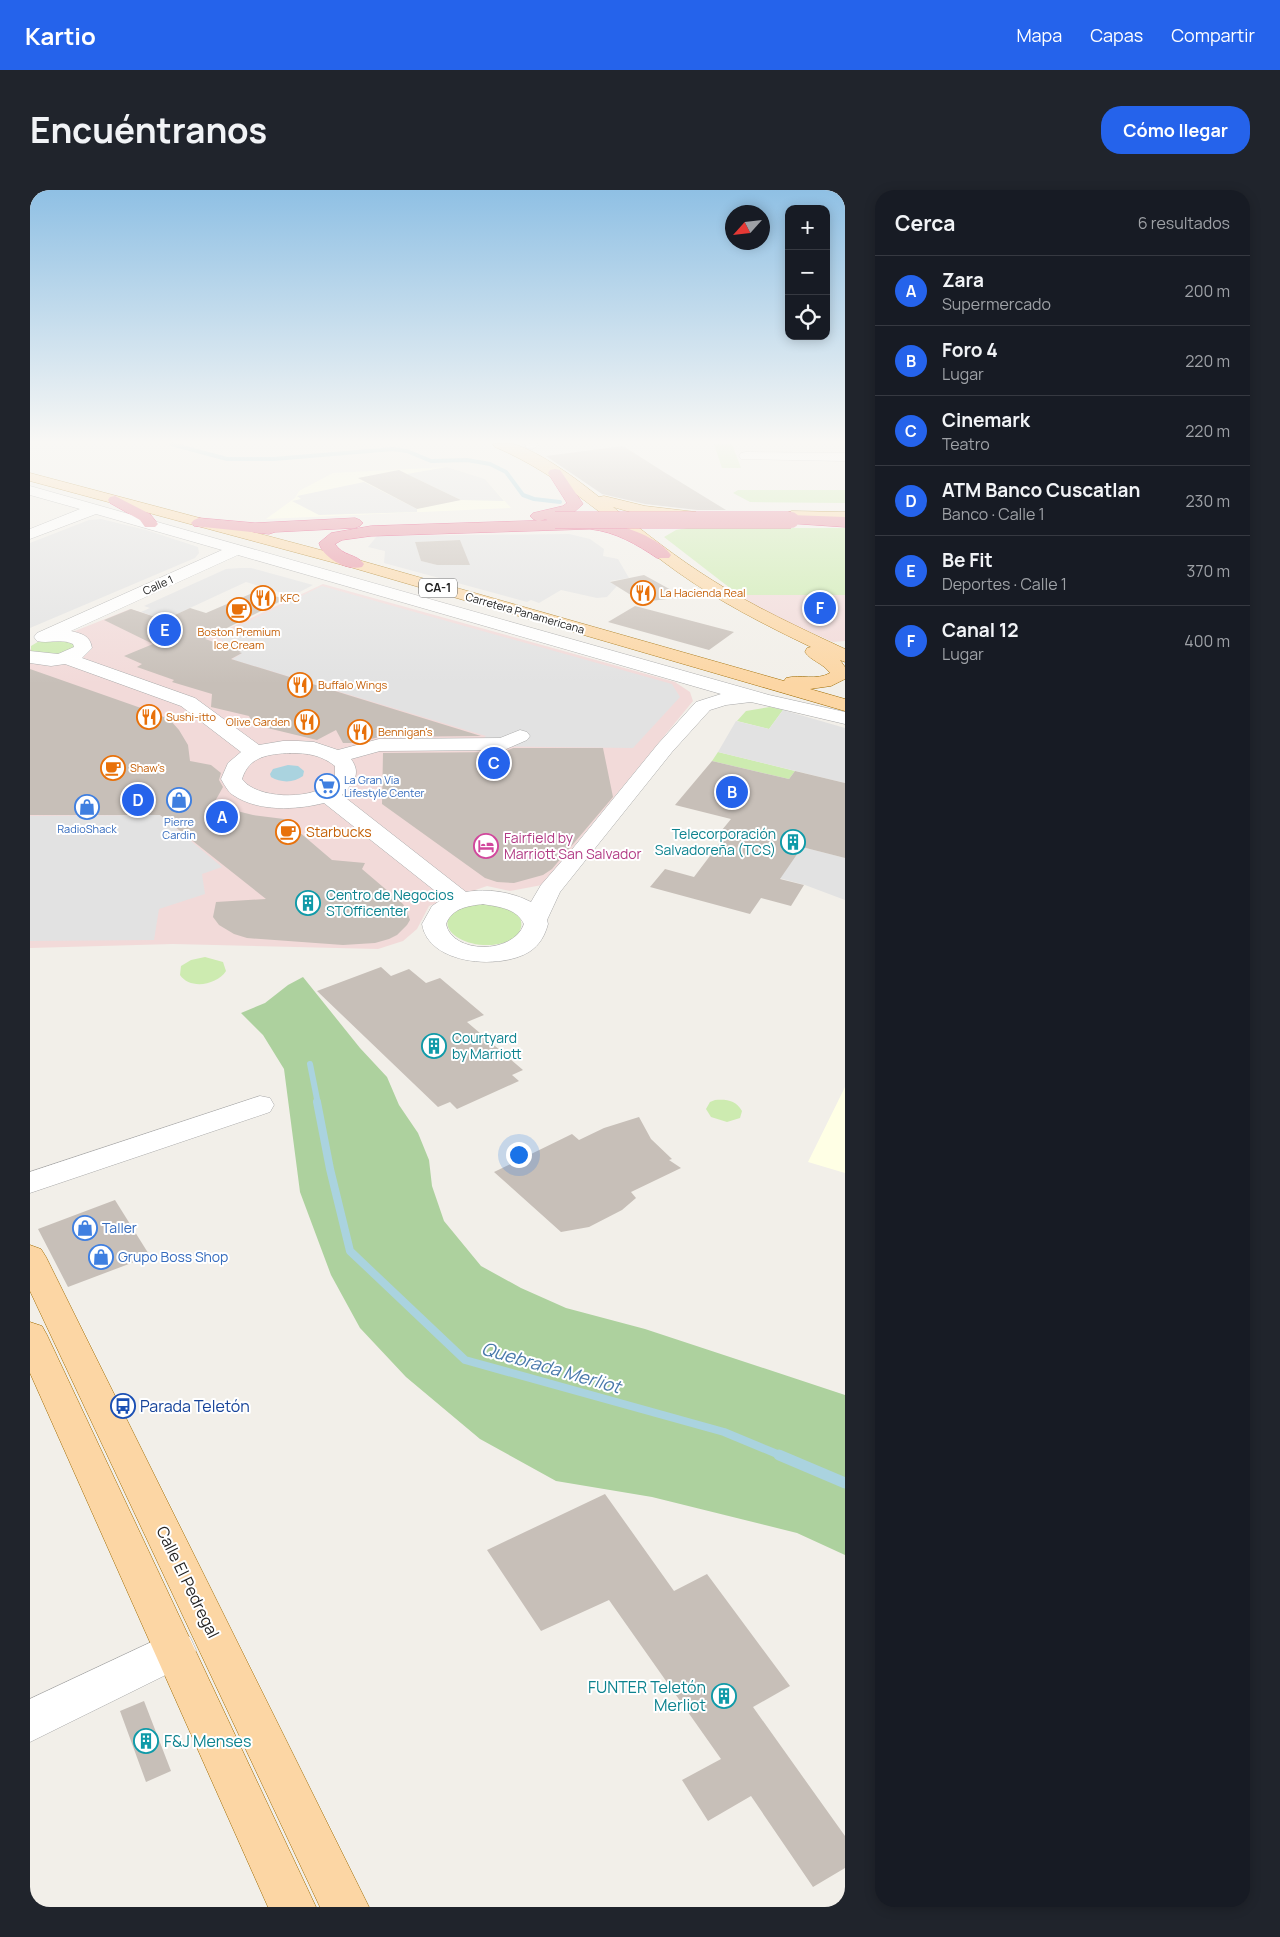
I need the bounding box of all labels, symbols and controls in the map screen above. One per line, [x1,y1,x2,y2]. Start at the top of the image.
text: Kartio [25,19,96,52]
text: Mapa [1016,23,1062,47]
text: Capas [1090,23,1143,47]
text: Compartir [1171,23,1255,47]
text: Encuéntranos [30,106,267,154]
button: Cómo llegar [1101,106,1250,154]
north arrow [725,205,770,250]
map controls [785,205,830,340]
button: + [785,205,830,250]
text: Cerca [895,209,955,237]
text: 6 resultados [1138,212,1230,234]
button: − [785,250,830,295]
text: Zara [942,267,984,293]
text: A [906,280,916,302]
text: 200 m [1185,280,1230,302]
text: Supermercado [942,293,1051,315]
button: locate [785,295,830,340]
text: Foro 4 [942,337,998,363]
text: B [906,350,916,372]
text: 220 m [1185,350,1230,372]
text: Lugar [942,363,984,385]
text: Cinemark [942,407,1030,433]
text: C [905,420,917,442]
text: 220 m [1185,420,1230,442]
text: Teatro [942,433,990,455]
text: ATM Banco Cuscatlan [942,477,1140,503]
text: D [905,490,917,512]
text: 230 m [1186,490,1230,512]
text: Banco · Calle 1 [942,503,1045,525]
text: Be Fit [942,547,993,573]
text: E [906,560,916,582]
text: 370 m [1187,560,1230,582]
street label: Calle 1 [140,571,175,598]
text: Deportes · Calle 1 [942,573,1067,595]
road number: CA-1 [419,578,457,598]
restaurant icon: La Hacienda Real [630,580,656,606]
restaurant icon: KFC [250,585,276,611]
place label: La Hacienda Real [660,585,746,600]
street label: Carretera Panamericana [464,588,586,637]
pin: F [804,589,836,627]
place label: KFC [280,590,300,605]
cafe icon: Boston Premium Ice Cream [226,597,252,623]
pin: E [149,611,181,649]
text: Canal 12 [942,617,1019,643]
place label: Boston Premium Ice Cream [198,624,280,652]
text: F [907,630,915,652]
text: 400 m [1184,630,1230,652]
text: Lugar [942,643,984,665]
restaurant icon: Buffalo Wings [287,672,313,698]
place label: Buffalo Wings [318,677,387,692]
restaurant icon: Sushi-itto [136,704,162,730]
place label: Sushi-itto [166,709,217,724]
restaurant icon: Olive Garden [294,709,320,735]
place label: Olive Garden [226,714,290,729]
restaurant icon: Bennigan's [347,719,373,745]
place label: Bennigan's [378,724,433,739]
pin: C [478,744,510,782]
cafe icon: Shaw's [100,755,126,781]
place label: Shaw's [130,760,165,775]
place label: La Gran Via Lifestyle Center [344,772,425,800]
supermarket icon: La Gran Via Lifestyle Center [314,773,340,799]
pin: B [716,773,748,811]
pin: D [122,781,154,819]
shop icon: Pierre Cardin [166,787,192,813]
shop icon: RadioShack [74,794,100,820]
pin: A [206,798,238,836]
place label: Pierre Cardin [162,814,196,842]
cafe icon: Starbucks [275,819,301,845]
place label: RadioShack [57,821,117,836]
place label: Starbucks [306,822,372,841]
place label: Telecorporación Salvadoreña (TCS) [655,824,776,859]
place label: Fairfield by Marriott San Salvador [504,828,642,863]
building icon: Telecorporación Salvadoreña (TCS) [780,829,806,855]
hotel icon: Fairfield by Marriott San Salvador [473,833,499,859]
place label: Centro de Negocios STOfficenter [326,885,454,920]
building icon: Centro de Negocios STOfficenter [295,890,321,916]
place label: Courtyard by Marriott [452,1028,522,1063]
building icon: Courtyard by Marriott [421,1033,447,1059]
your location [506,1142,532,1168]
shop icon: Taller [72,1215,98,1241]
place label: Taller [102,1218,137,1237]
shop icon: Grupo Boss Shop [88,1244,114,1270]
place label: Grupo Boss Shop [118,1247,228,1266]
water label: Quebrada Merliot [479,1336,625,1399]
bus stop icon: Parada Teletón [110,1393,136,1419]
place label: Parada Teletón [140,1395,250,1417]
street label: Calle El Pedregal [151,1522,225,1642]
place label: FUNTER Teletón Merliot [588,1676,706,1716]
building icon: FUNTER Teletón Merliot [711,1683,737,1709]
building icon: F&J Menses [133,1728,159,1754]
place label: F&J Menses [164,1730,251,1752]

